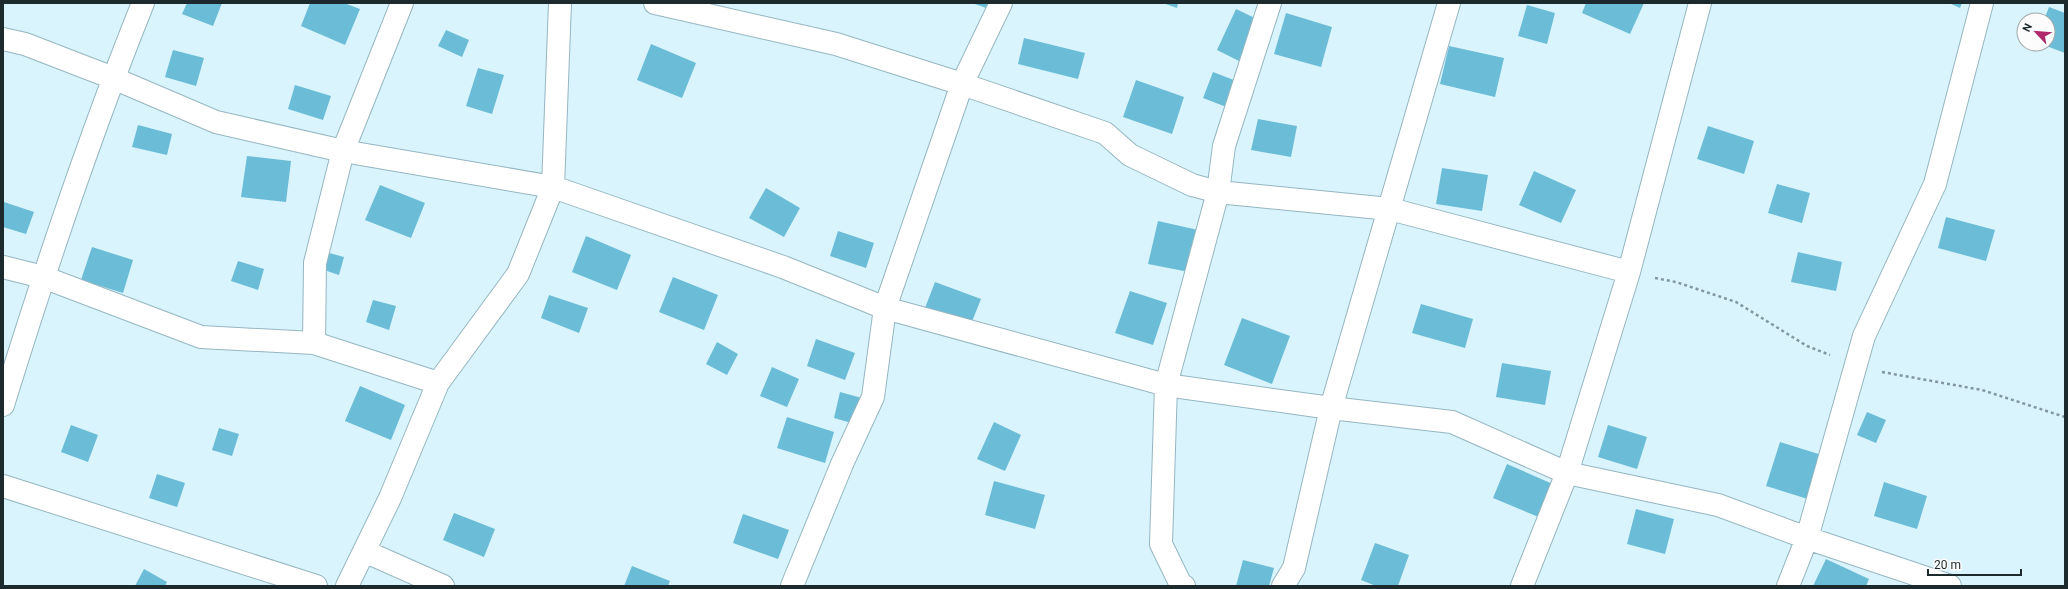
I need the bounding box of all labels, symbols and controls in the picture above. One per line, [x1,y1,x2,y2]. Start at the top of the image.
north arrow [2016,12,2056,52]
text: N [2020,21,2035,34]
scale bar [1928,551,2021,577]
text: 20 m [1934,558,1961,572]

